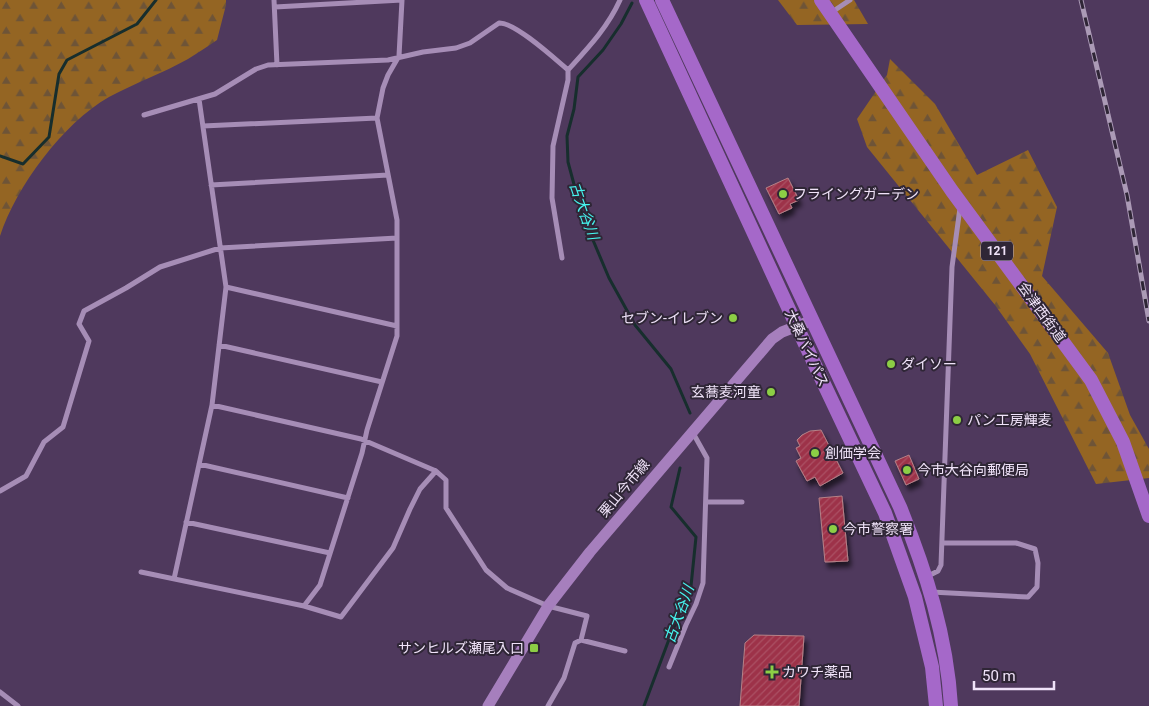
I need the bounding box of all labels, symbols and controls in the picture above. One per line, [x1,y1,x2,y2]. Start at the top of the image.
water label: 古大谷川 [566,180,603,244]
place label: フライングガーデン [793,186,919,202]
marker: フライングガーデン [777,188,789,200]
road number: 121 [981,242,1013,260]
street label: 会津西街道 [1015,279,1069,345]
street label: 大桑バイパス [782,307,832,389]
place label: セブン-イレブン [621,310,723,326]
marker: セブン-イレブン [727,312,739,324]
place label: ダイソー [901,356,957,372]
marker: ダイソー [885,358,897,370]
place label: 玄蕎麦河童 [691,384,761,400]
marker: 玄蕎麦河童 [765,386,777,398]
place label: パン工房輝麦 [967,412,1052,428]
marker: パン工房輝麦 [951,414,963,426]
place label: 創価学会 [825,445,881,461]
marker: 創価学会 [809,447,821,459]
street label: 栗山今市線 [595,456,653,520]
place label: 今市大谷向郵便局 [917,462,1029,478]
marker: 今市大谷向郵便局 [901,464,913,476]
place label: 今市警察署 [843,521,913,537]
marker: 今市警察署 [827,523,839,535]
water label: 古大谷川 [660,581,698,645]
place label: サンヒルズ瀬尾入口 [398,640,524,656]
marker: サンヒルズ瀬尾入口 [528,642,540,654]
scale bar [974,658,1054,690]
place label: カワチ薬品 [782,664,852,680]
marker: カワチ薬品 [766,666,778,678]
text: 50 m [982,667,1016,685]

